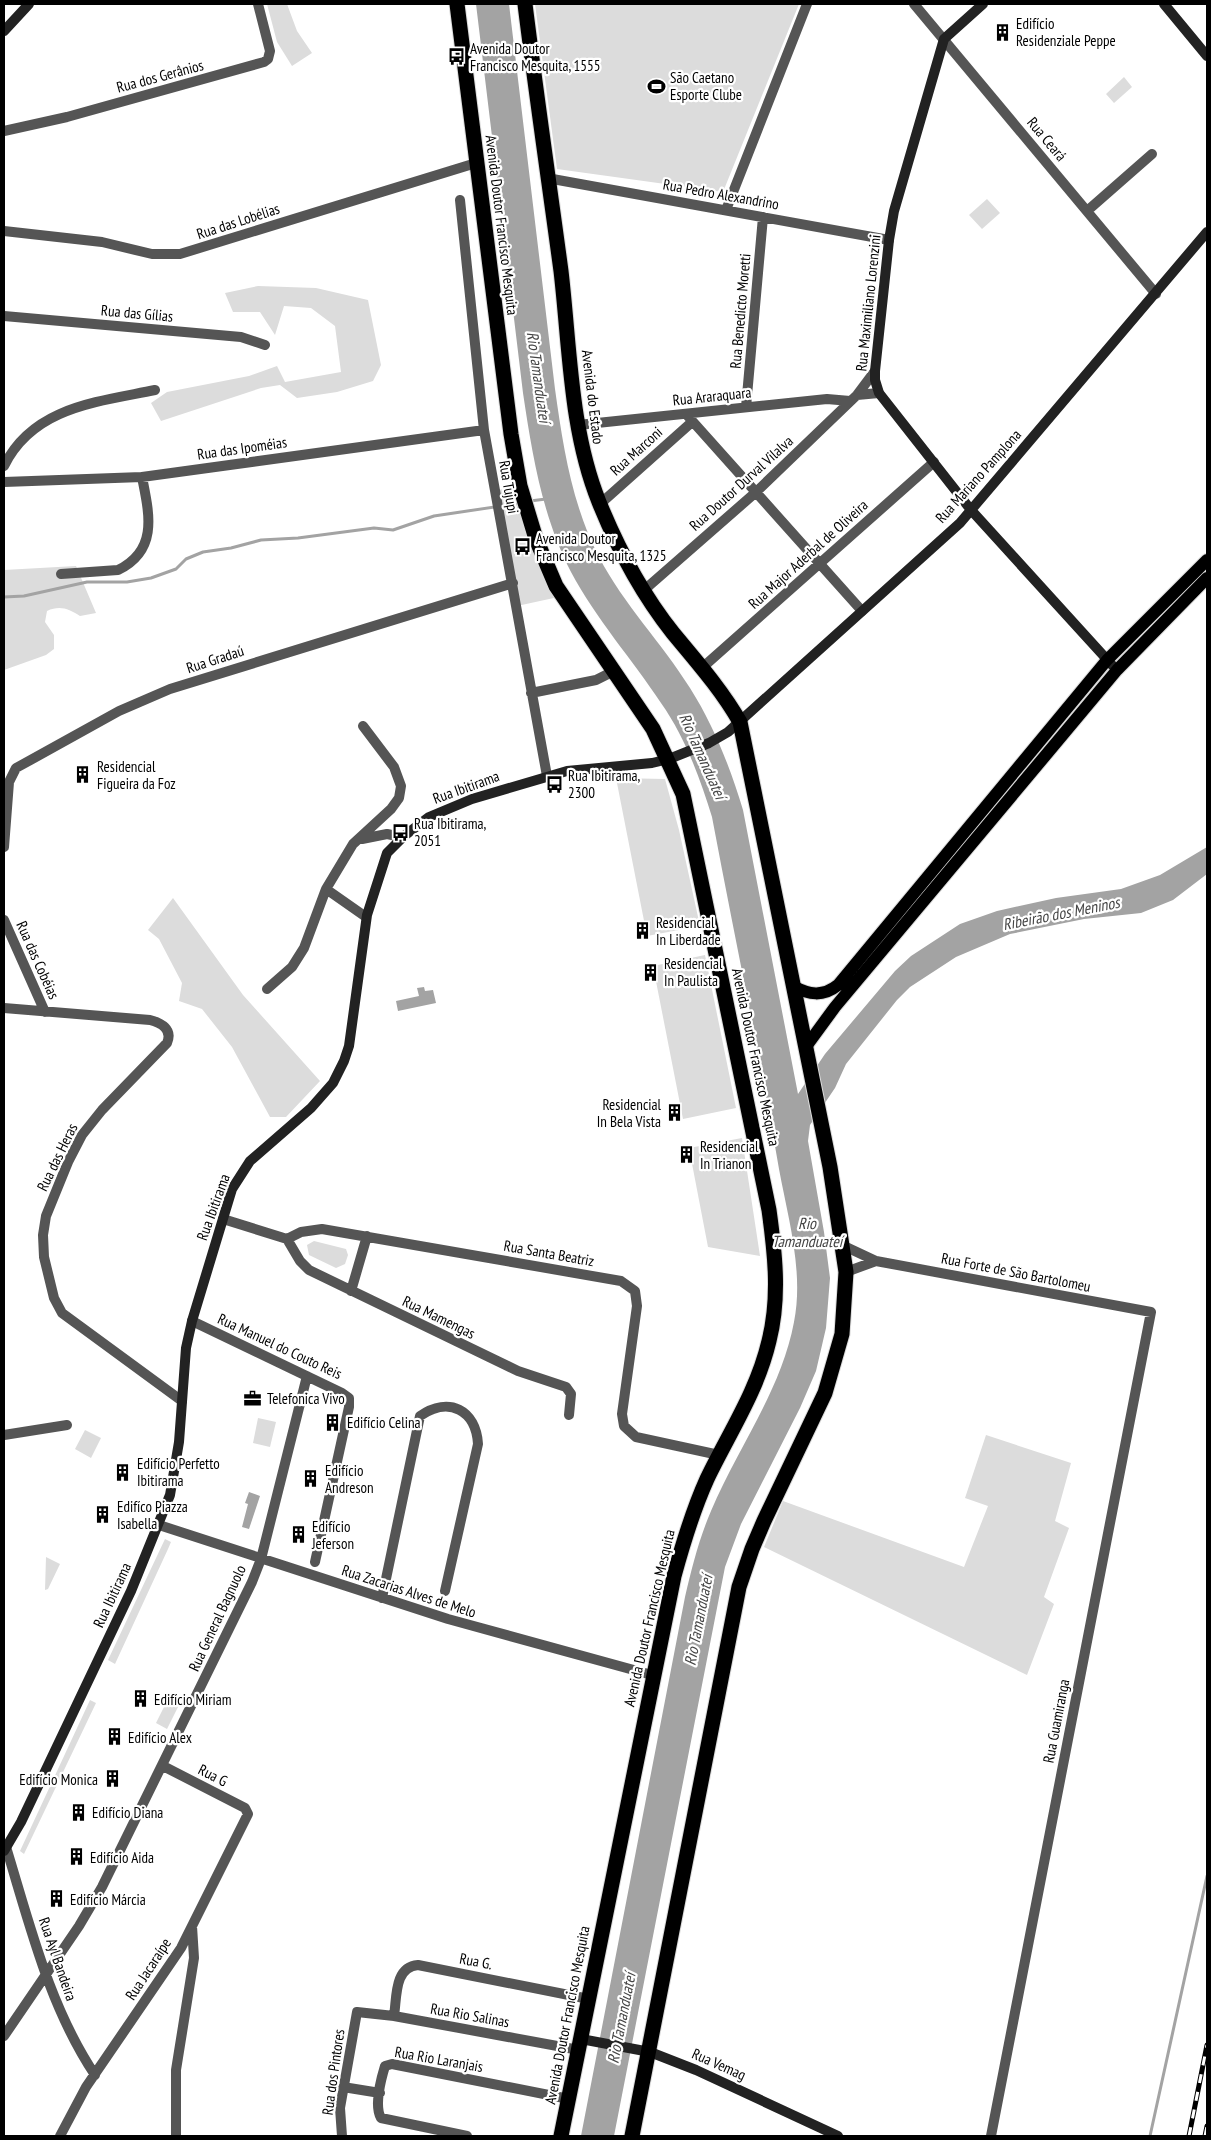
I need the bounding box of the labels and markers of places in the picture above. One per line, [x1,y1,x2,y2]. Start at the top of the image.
place label: Edifício Residenziale Peppe [1016,14,1116,50]
building icon: Edifício Residenziale Peppe [992,22,1012,42]
place label: Avenida Doutor Francisco Mesquita, 1555 [470,39,600,75]
bus stop icon: Avenida Doutor Francisco Mesquita, 1555 [446,47,466,67]
place label: São Caetano Esporte Clube [670,68,742,104]
sports icon: São Caetano Esporte Clube [646,76,666,96]
place label: Avenida Doutor Francisco Mesquita, 1325 [536,529,666,565]
bus stop icon: Avenida Doutor Francisco Mesquita, 1325 [512,537,532,557]
place label: Residencial Figueira da Foz [97,757,176,793]
building icon: Residencial Figueira da Foz [73,765,93,785]
place label: Rua Ibitirama, 2300 [568,766,640,802]
bus stop icon: Rua Ibitirama, 2300 [544,774,564,794]
place label: Rua Ibitirama, 2051 [414,814,486,850]
bus stop icon: Rua Ibitirama, 2051 [390,822,410,842]
place label: Residencial In Liberdade [656,913,721,949]
building icon: Residencial In Liberdade [632,921,652,941]
place label: Residencial In Paulista [664,954,723,990]
building icon: Residencial In Paulista [640,962,660,982]
place label: Residencial In Bela Vista [597,1095,661,1131]
building icon: Residencial In Bela Vista [665,1103,685,1123]
place label: Residencial In Trianon [700,1137,759,1173]
building icon: Residencial In Trianon [676,1145,696,1165]
office icon: Telefonica Vivo [243,1388,263,1408]
place label: Telefonica Vivo [267,1389,345,1408]
building icon: Edifício Celina [323,1412,343,1432]
place label: Edifício Celina [347,1413,421,1432]
place label: Edifício Perfetto Ibitirama [137,1454,220,1490]
place label: Edifício Andreson [325,1461,374,1497]
building icon: Edifício Perfetto Ibitirama [113,1462,133,1482]
building icon: Edifício Andreson [301,1469,321,1489]
place label: Edifíco Piazza Isabella [117,1497,188,1533]
building icon: Edifíco Piazza Isabella [93,1505,113,1525]
place label: Edifício Jeferson [311,1517,354,1553]
building icon: Edifício Jeferson [288,1525,308,1545]
building icon: Edifício Miriam [130,1689,150,1709]
place label: Edifício Miriam [154,1690,232,1709]
building icon: Edifício Alex [104,1727,124,1747]
place label: Edifício Alex [128,1728,192,1747]
building icon: Edifício Monica [102,1769,122,1789]
place label: Edifício Monica [19,1770,98,1789]
building icon: Edifício Diana [68,1802,88,1822]
place label: Edifício Diana [92,1803,163,1822]
building icon: Edifício Aida [66,1847,86,1867]
place label: Edifício Aida [90,1848,154,1867]
building icon: Edifício Márcia [46,1889,66,1909]
place label: Edifício Márcia [70,1890,146,1909]

